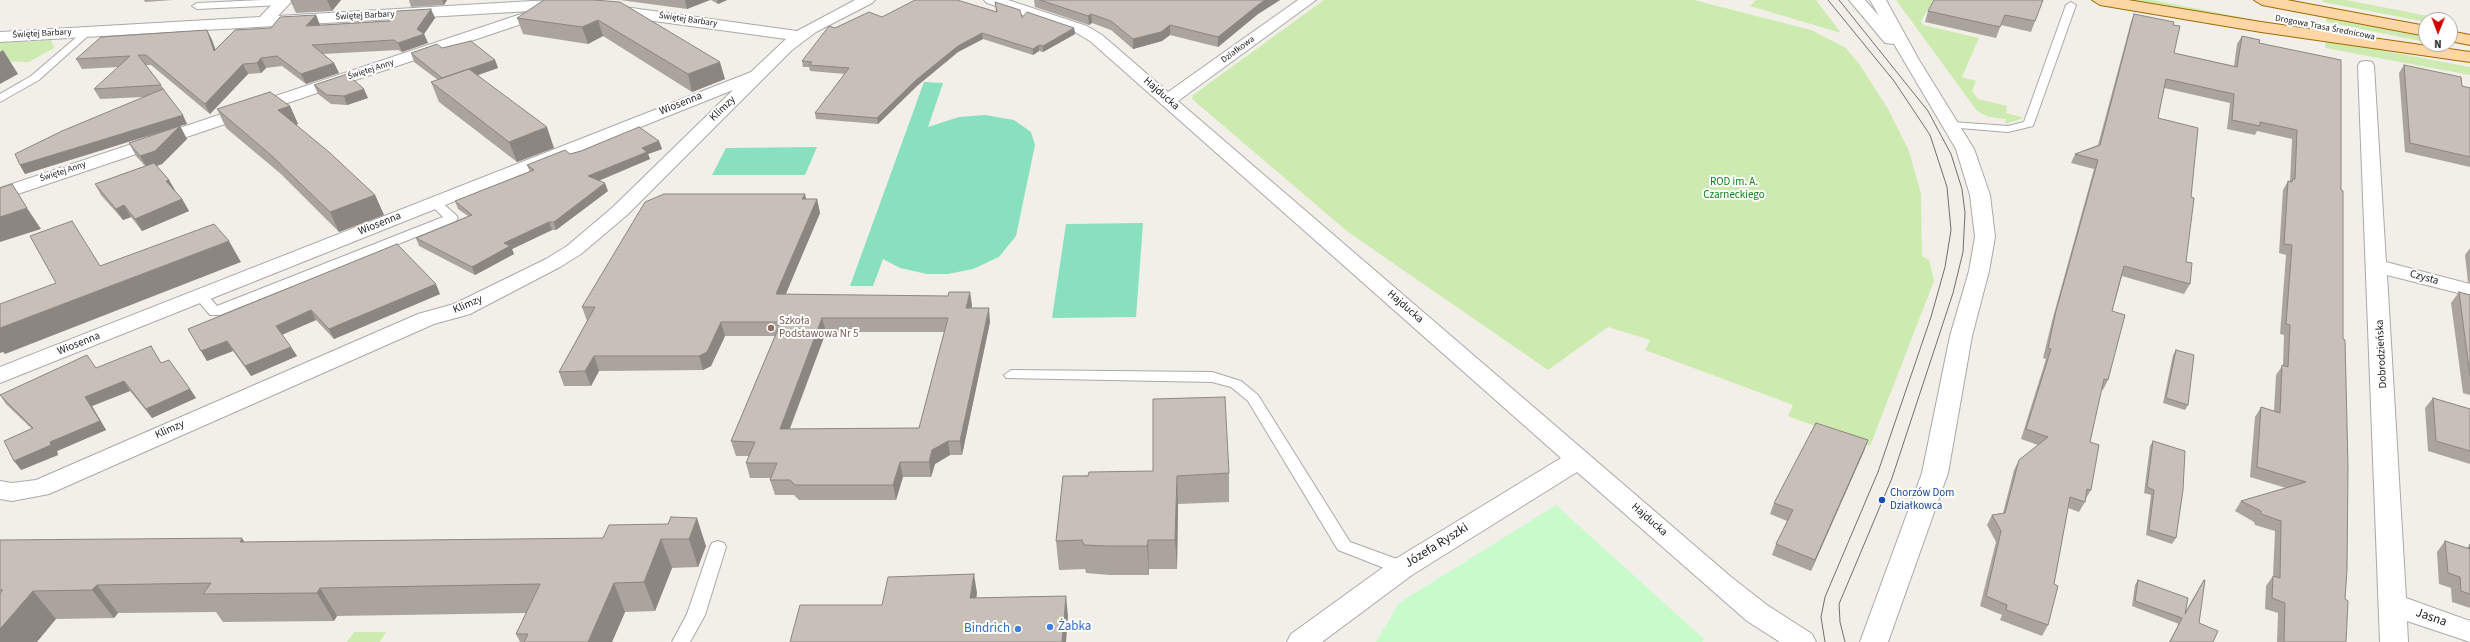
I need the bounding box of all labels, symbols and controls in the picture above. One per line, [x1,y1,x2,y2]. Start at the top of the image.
street label: Świętej Barbary [335,9,395,23]
street label: Świętej Barbary [658,11,718,29]
north arrow [2418,12,2458,52]
street label: Drogowa Trasa Średnicowa [2274,13,2376,43]
street label: Świętej Barbary [12,27,72,41]
street label: Działkowa [1219,34,1257,66]
text: N [2434,36,2442,51]
street label: Świętej Anny [346,57,396,83]
street label: Hajducka [1140,75,1182,113]
street label: Wiosenna [658,89,704,119]
street label: Klimzy [707,94,739,124]
street label: Świętej Anny [38,159,88,185]
park label: ROD im. A. Czarneckiego [1703,176,1765,202]
street label: Wiosenna [357,209,403,239]
street label: Czysta [2408,268,2440,288]
street label: Hajducka [1384,288,1426,326]
street label: Klimzy [451,293,485,317]
place label: Szkoła Podstawowa Nr 5 [779,315,858,341]
street label: Dobrodzieńska [2374,319,2390,389]
marker: Szkoła Podstawowa Nr 5 [766,323,776,333]
street label: Wiosenna [56,329,102,359]
street label: Klimzy [153,418,187,442]
place label: Chorzów Dom Działkowca [1890,487,1954,513]
marker: Chorzów Dom Działkowca [1877,495,1887,505]
street label: Hajducka [1628,501,1670,539]
street label: Józefa Ryszki [1402,520,1472,572]
street label: Jasna [2413,605,2449,631]
place label: Żabka [1058,619,1091,635]
place label: Bindrich [964,621,1010,637]
marker: Żabka [1045,622,1055,632]
marker: Bindrich [1013,624,1023,634]

